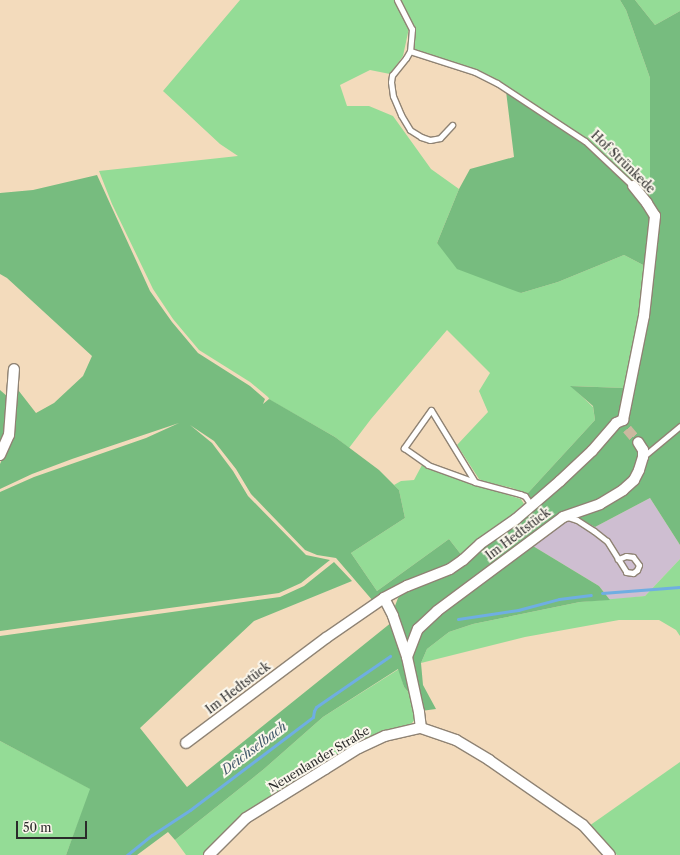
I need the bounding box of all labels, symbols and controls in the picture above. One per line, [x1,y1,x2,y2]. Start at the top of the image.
street label: Hof Strünkede [588,128,658,196]
street label: Im Hedtstück [483,505,553,563]
street label: Im Hedtstück [203,659,273,717]
water label: Deichselbach [218,718,290,778]
street label: Neuenlander Straße [266,723,372,795]
scale bar [18,813,89,839]
text: 50 m [23,820,52,835]

